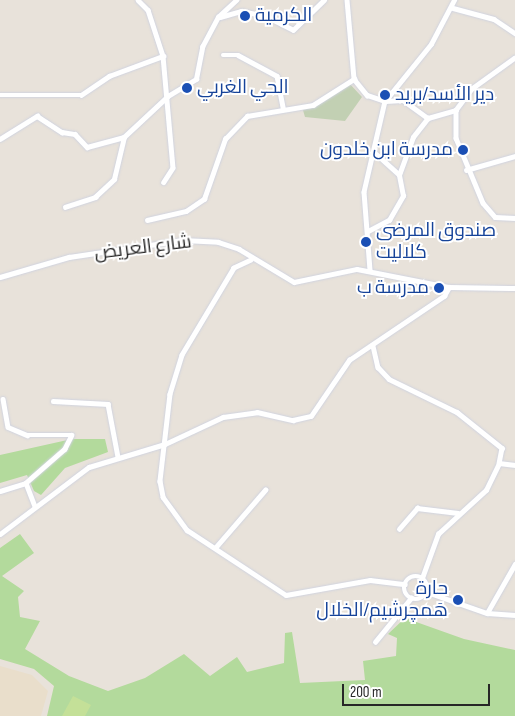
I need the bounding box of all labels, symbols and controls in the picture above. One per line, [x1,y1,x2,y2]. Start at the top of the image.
place label: الكرمية [255,5,312,27]
marker: الكرمية [239,10,251,22]
place label: الحي الغربي [197,77,289,99]
marker: الحي الغربي [181,82,193,94]
place label: دير الأسد/بريد [395,84,494,106]
marker: دير الأسد/بريد [379,89,391,101]
place label: مدرسة ابن خلدون [320,139,453,161]
marker: مدرسة ابن خلدون [457,144,469,156]
place label: صندوق المرضى كلاليت [376,220,496,264]
street label: شارع العريض [93,231,193,265]
marker: صندوق المرضى كلاليت [360,236,372,248]
place label: مدرسة ب [357,277,429,299]
marker: مدرسة ب [433,282,445,294]
place label: حارة هَمچرشيم/الخلال [316,578,448,622]
marker: حارة هَمچرشيم/الخلال [452,594,464,606]
scale bar [345,674,492,706]
text: 200 m [350,683,382,702]

